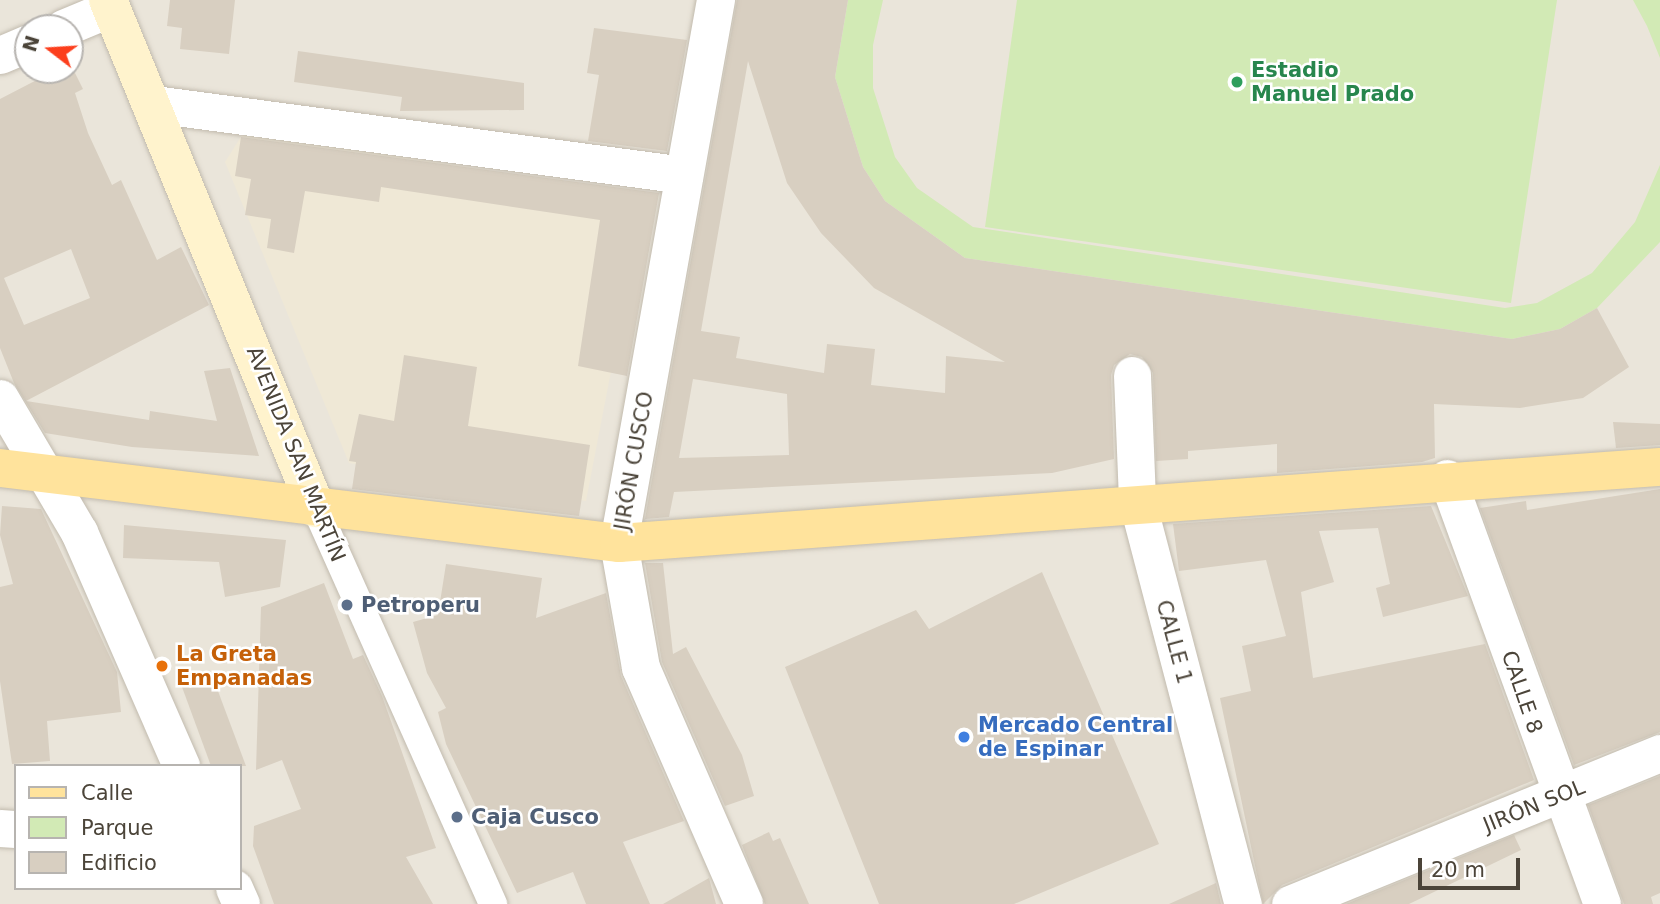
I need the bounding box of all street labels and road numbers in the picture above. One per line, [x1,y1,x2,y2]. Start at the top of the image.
street label: AVENIDA SAN MARTÍN [241,343,351,565]
street label: JIRÓN CUSCO [609,390,659,532]
street label: CALLE 1 [1151,597,1197,687]
street label: CALLE 8 [1496,647,1548,737]
street label: JIRÓN SOL [1479,774,1589,838]

